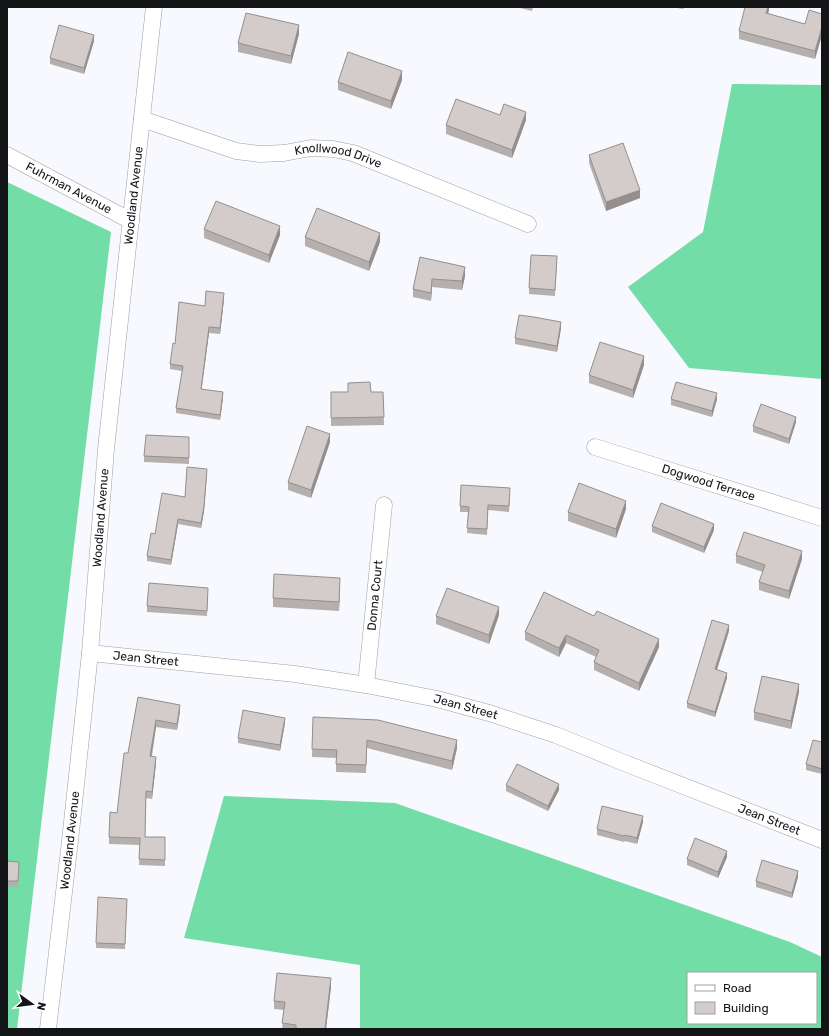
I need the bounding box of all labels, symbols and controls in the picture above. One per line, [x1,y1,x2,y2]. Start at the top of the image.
street label: Knollwood Drive [293,141,384,171]
street label: Woodland Avenue [121,145,146,245]
street label: Fuhrman Avenue [23,159,114,217]
street label: Dogwood Terrace [660,461,757,504]
street label: Woodland Avenue [90,468,111,568]
street label: Donna Court [364,559,385,631]
street label: Jean Street [112,648,180,669]
street label: Jean Street [432,691,500,723]
street label: Woodland Avenue [57,790,82,890]
street label: Jean Street [736,801,803,838]
legend [687,972,817,1024]
text: Road [723,981,751,995]
north arrow [12,984,52,1024]
text: N [34,1001,48,1012]
text: Building [723,1001,769,1015]

